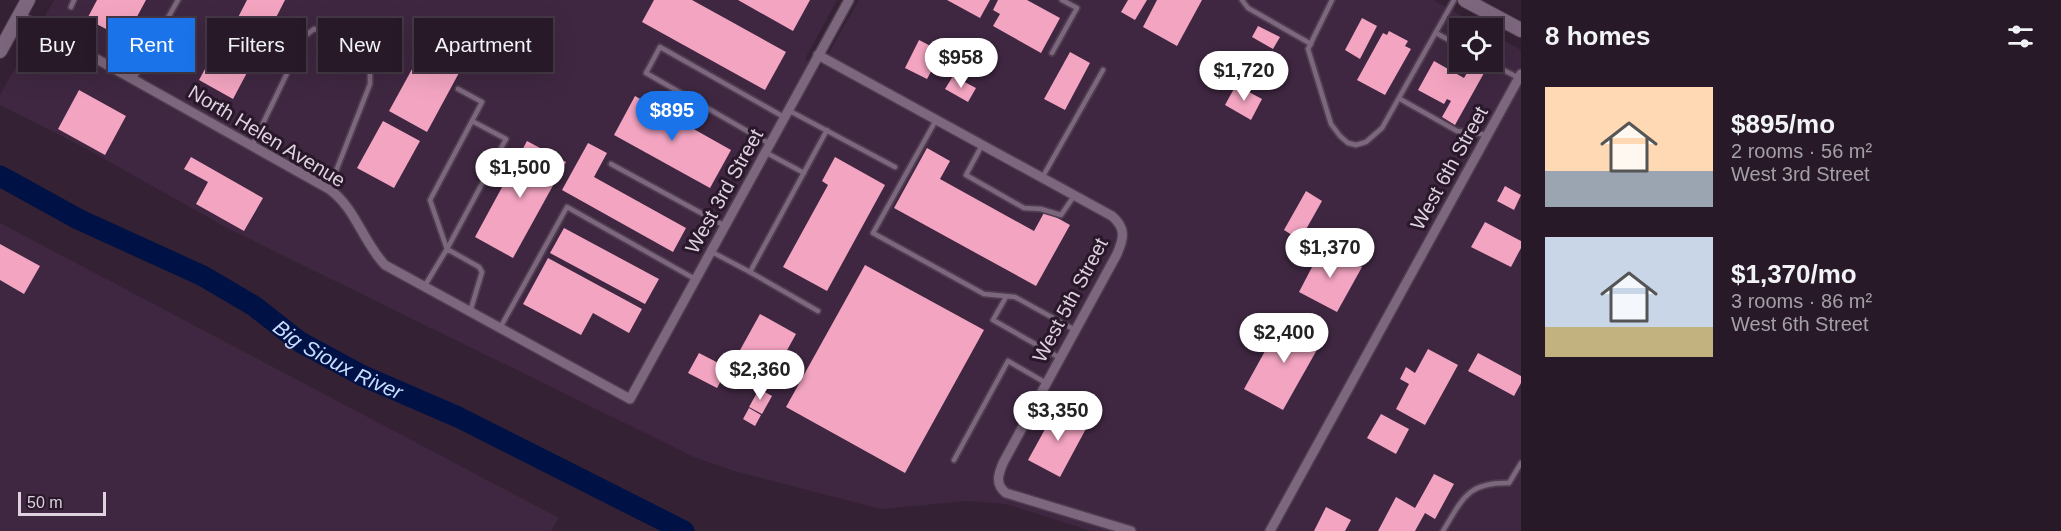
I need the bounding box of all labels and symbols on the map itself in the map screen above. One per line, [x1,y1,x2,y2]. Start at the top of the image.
pin: $958 [925,38,997,89]
pin: $1,720 [1195,51,1293,102]
street label: North Helen Avenue [185,81,349,191]
pin: $895 [636,91,708,142]
street label: West 6th Street [1406,102,1492,233]
street label: West 3rd Street [681,125,767,257]
pin: $1,500 [471,148,569,199]
pin: $1,370 [1281,228,1379,279]
street label: West 5th Street [1028,234,1112,366]
pin: $2,400 [1235,313,1333,364]
water label: Big Sioux River [269,315,407,404]
pin: $2,360 [711,350,809,401]
pin: $3,350 [1009,391,1107,442]
scale bar [18,489,106,516]

